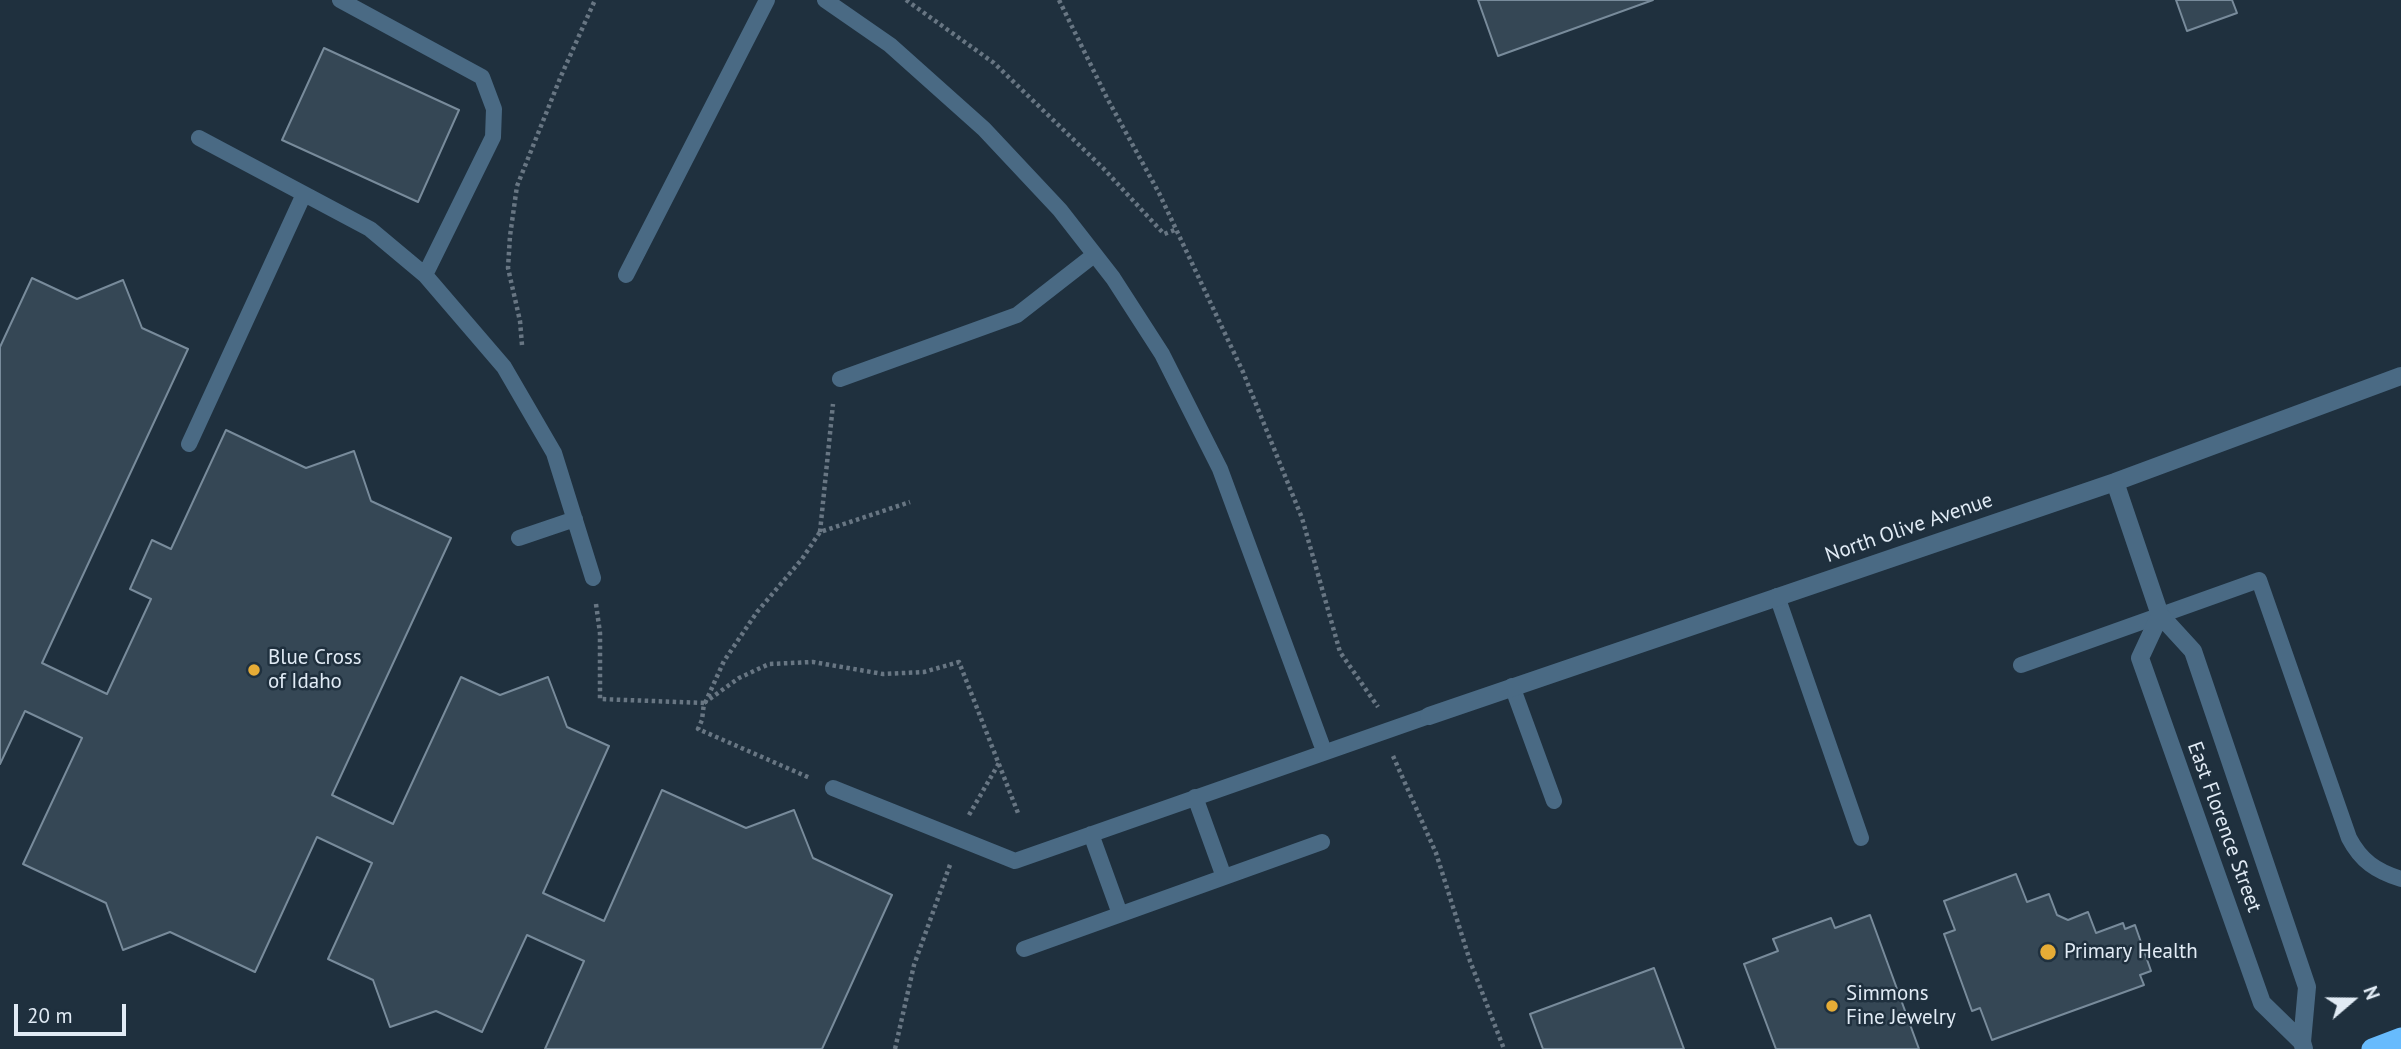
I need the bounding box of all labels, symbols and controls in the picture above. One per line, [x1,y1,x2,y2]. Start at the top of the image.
street label: North Olive Avenue [1822,488,1996,568]
place label: Blue Cross of Idaho [268,645,362,695]
marker: Blue Cross of Idaho [246,662,262,678]
street label: East Florence Street [2181,738,2267,916]
place label: Primary Health [2064,939,2198,965]
marker: Primary Health [2038,942,2058,962]
north arrow [2317,965,2387,1035]
place label: Simmons Fine Jewelry [1846,981,1956,1031]
text: N [2358,983,2385,1003]
scale bar [18,990,130,1034]
marker: Simmons Fine Jewelry [1824,998,1840,1014]
text: 20 m [27,1002,73,1029]

